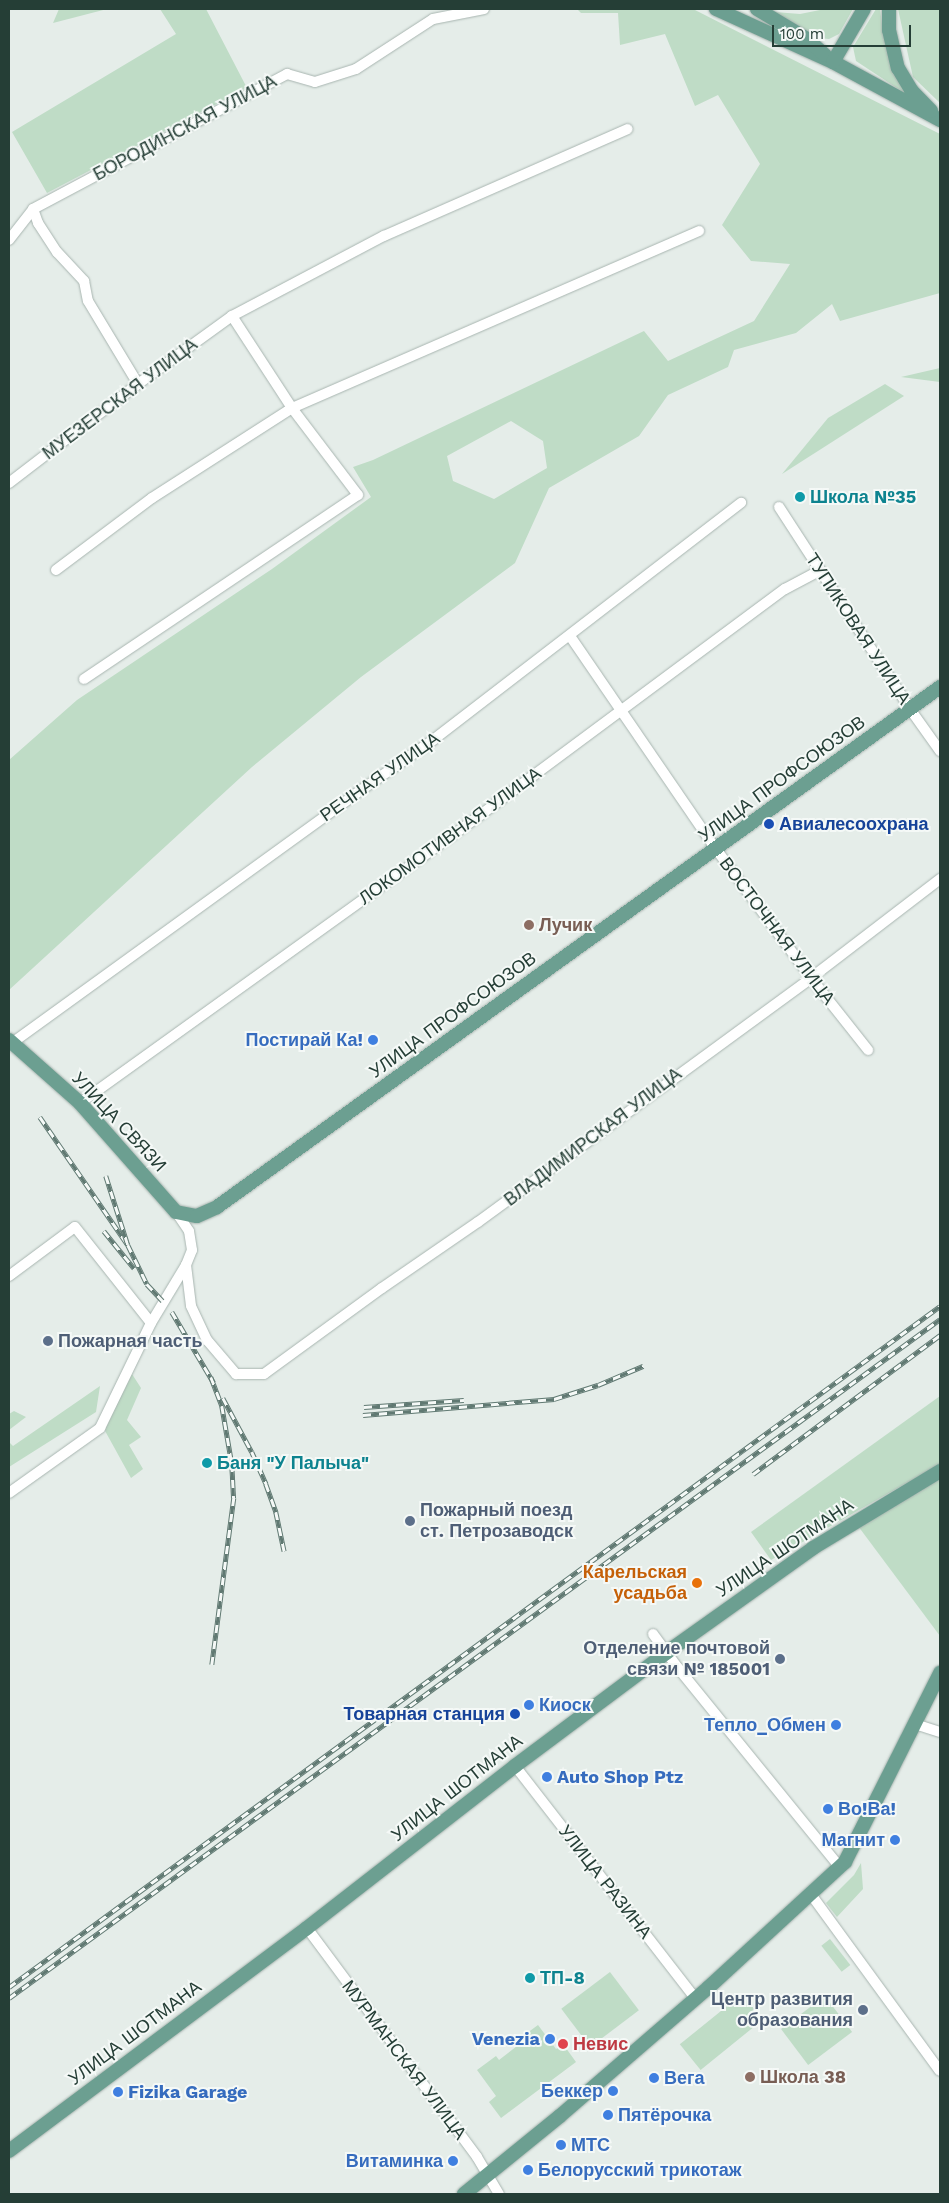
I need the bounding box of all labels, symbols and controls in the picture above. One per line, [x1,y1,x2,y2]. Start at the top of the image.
scale bar [774,15,913,47]
text: 100 m [780,25,824,43]
street label: БОРОДИНСКАЯ УЛИЦА [90,70,280,186]
street label: МУЕЗЕРСКАЯ УЛИЦА [38,334,202,464]
place label: Школа №35 [810,486,916,508]
marker: Школа №35 [794,491,806,503]
street label: ТУПИКОВАЯ УЛИЦА [801,549,915,709]
street label: УЛИЦА ПРОФСОЮЗОВ [694,711,870,847]
street label: РЕЧНАЯ УЛИЦА [316,728,444,826]
street label: ЛОКОМОТИВНАЯ УЛИЦА [355,763,545,909]
place label: Авиалесоохрана [779,813,929,835]
marker: Авиалесоохрана [763,818,775,830]
street label: ВОСТОЧНАЯ УЛИЦА [715,853,839,1009]
place label: Лучик [539,914,592,936]
marker: Лучик [523,919,535,931]
street label: УЛИЦА ПРОФСОЮЗОВ [365,947,541,1083]
place label: Постирай Ка! [246,1029,363,1051]
marker: Постирай Ка! [367,1034,379,1046]
street label: ВЛАДИМИРСКАЯ УЛИЦА [500,1063,686,1211]
street label: УЛИЦА СВЯЗИ [67,1068,171,1176]
place label: Пожарная часть [58,1330,203,1352]
marker: Пожарная часть [42,1335,54,1347]
place label: Баня "У Палыча" [217,1452,369,1474]
marker: Баня "У Палыча" [201,1457,213,1469]
street label: УЛИЦА ШОТМАНА [712,1494,858,1602]
place label: Пожарный поезд ст. Петрозаводск [420,1500,573,1542]
marker: Пожарный поезд ст. Петрозаводск [404,1515,416,1527]
place label: Карельская усадьба [583,1562,687,1605]
marker: Карельская усадьба [691,1577,703,1589]
place label: Отделение почтовой связи № 185001 [583,1638,770,1680]
marker: Отделение почтовой связи № 185001 [774,1653,786,1665]
place label: Киоск [539,1694,591,1716]
marker: Киоск [523,1699,535,1711]
place label: Товарная станция [343,1703,505,1725]
marker: Товарная станция [509,1708,521,1720]
place label: Тепло_Обмен [704,1714,826,1736]
marker: Тепло_Обмен [830,1719,842,1731]
street label: УЛИЦА ШОТМАНА [387,1730,527,1846]
place label: Auto Shop Ptz [557,1766,683,1788]
marker: Auto Shop Ptz [541,1771,553,1783]
place label: Во!Ва! [838,1798,896,1820]
marker: Во!Ва! [822,1803,834,1815]
street label: УЛИЦА РАЗИНА [554,1821,656,1943]
place label: Магнит [822,1829,885,1851]
marker: Магнит [889,1834,901,1846]
place label: ТП-8 [540,1967,585,1989]
marker: ТП-8 [524,1972,536,1984]
street label: УЛИЦА ШОТМАНА [64,1976,206,2090]
street label: МУРМАНСКАЯ УЛИЦА [337,1976,471,2144]
place label: Центр развития образования [711,1989,853,2032]
marker: Центр развития образования [857,2004,869,2016]
place label: Venezia [472,2028,540,2050]
marker: Venezia [544,2033,556,2045]
place label: Невис [573,2033,628,2055]
marker: Невис [557,2038,569,2050]
place label: Школа 38 [760,2066,846,2088]
place label: Вега [664,2067,705,2089]
marker: Школа 38 [744,2071,756,2083]
marker: Вега [648,2072,660,2084]
place label: Беккер [541,2080,603,2102]
place label: Fizika Garage [128,2081,248,2103]
marker: Беккер [607,2085,619,2097]
marker: Fizika Garage [112,2086,124,2098]
place label: Пятёрочка [618,2104,711,2126]
marker: Пятёрочка [602,2109,614,2121]
place label: МТС [571,2134,610,2156]
marker: МТС [555,2139,567,2151]
place label: Витаминка [346,2150,443,2172]
marker: Витаминка [447,2155,459,2167]
place label: Белорусский трикотаж [538,2159,742,2181]
marker: Белорусский трикотаж [522,2164,534,2176]

